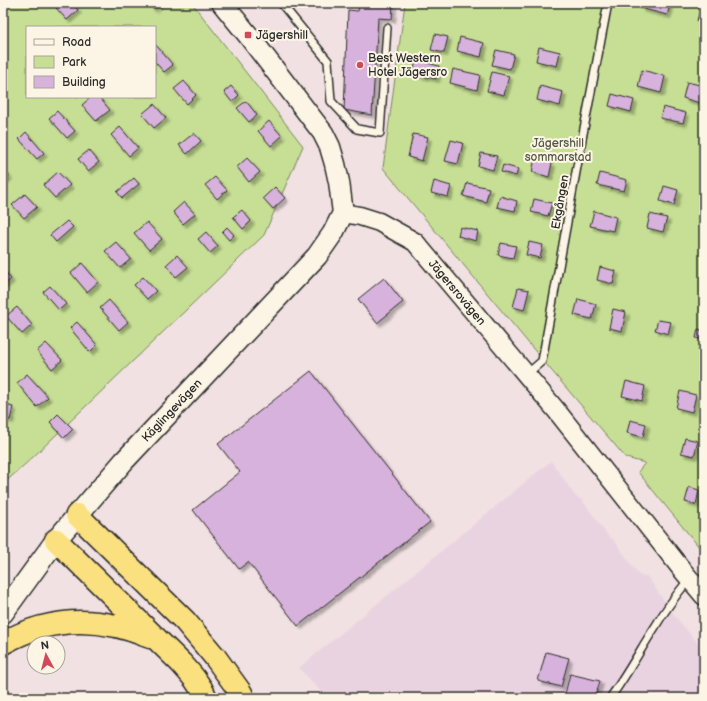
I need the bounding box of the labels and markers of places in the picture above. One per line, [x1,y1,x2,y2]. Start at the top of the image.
place label: Jägershill [256,28,308,43]
marker: Jägershill [243,30,253,40]
place label: Best Western Hotel Jägersro [368,51,447,80]
marker: Best Western Hotel Jägersro [355,60,365,70]

